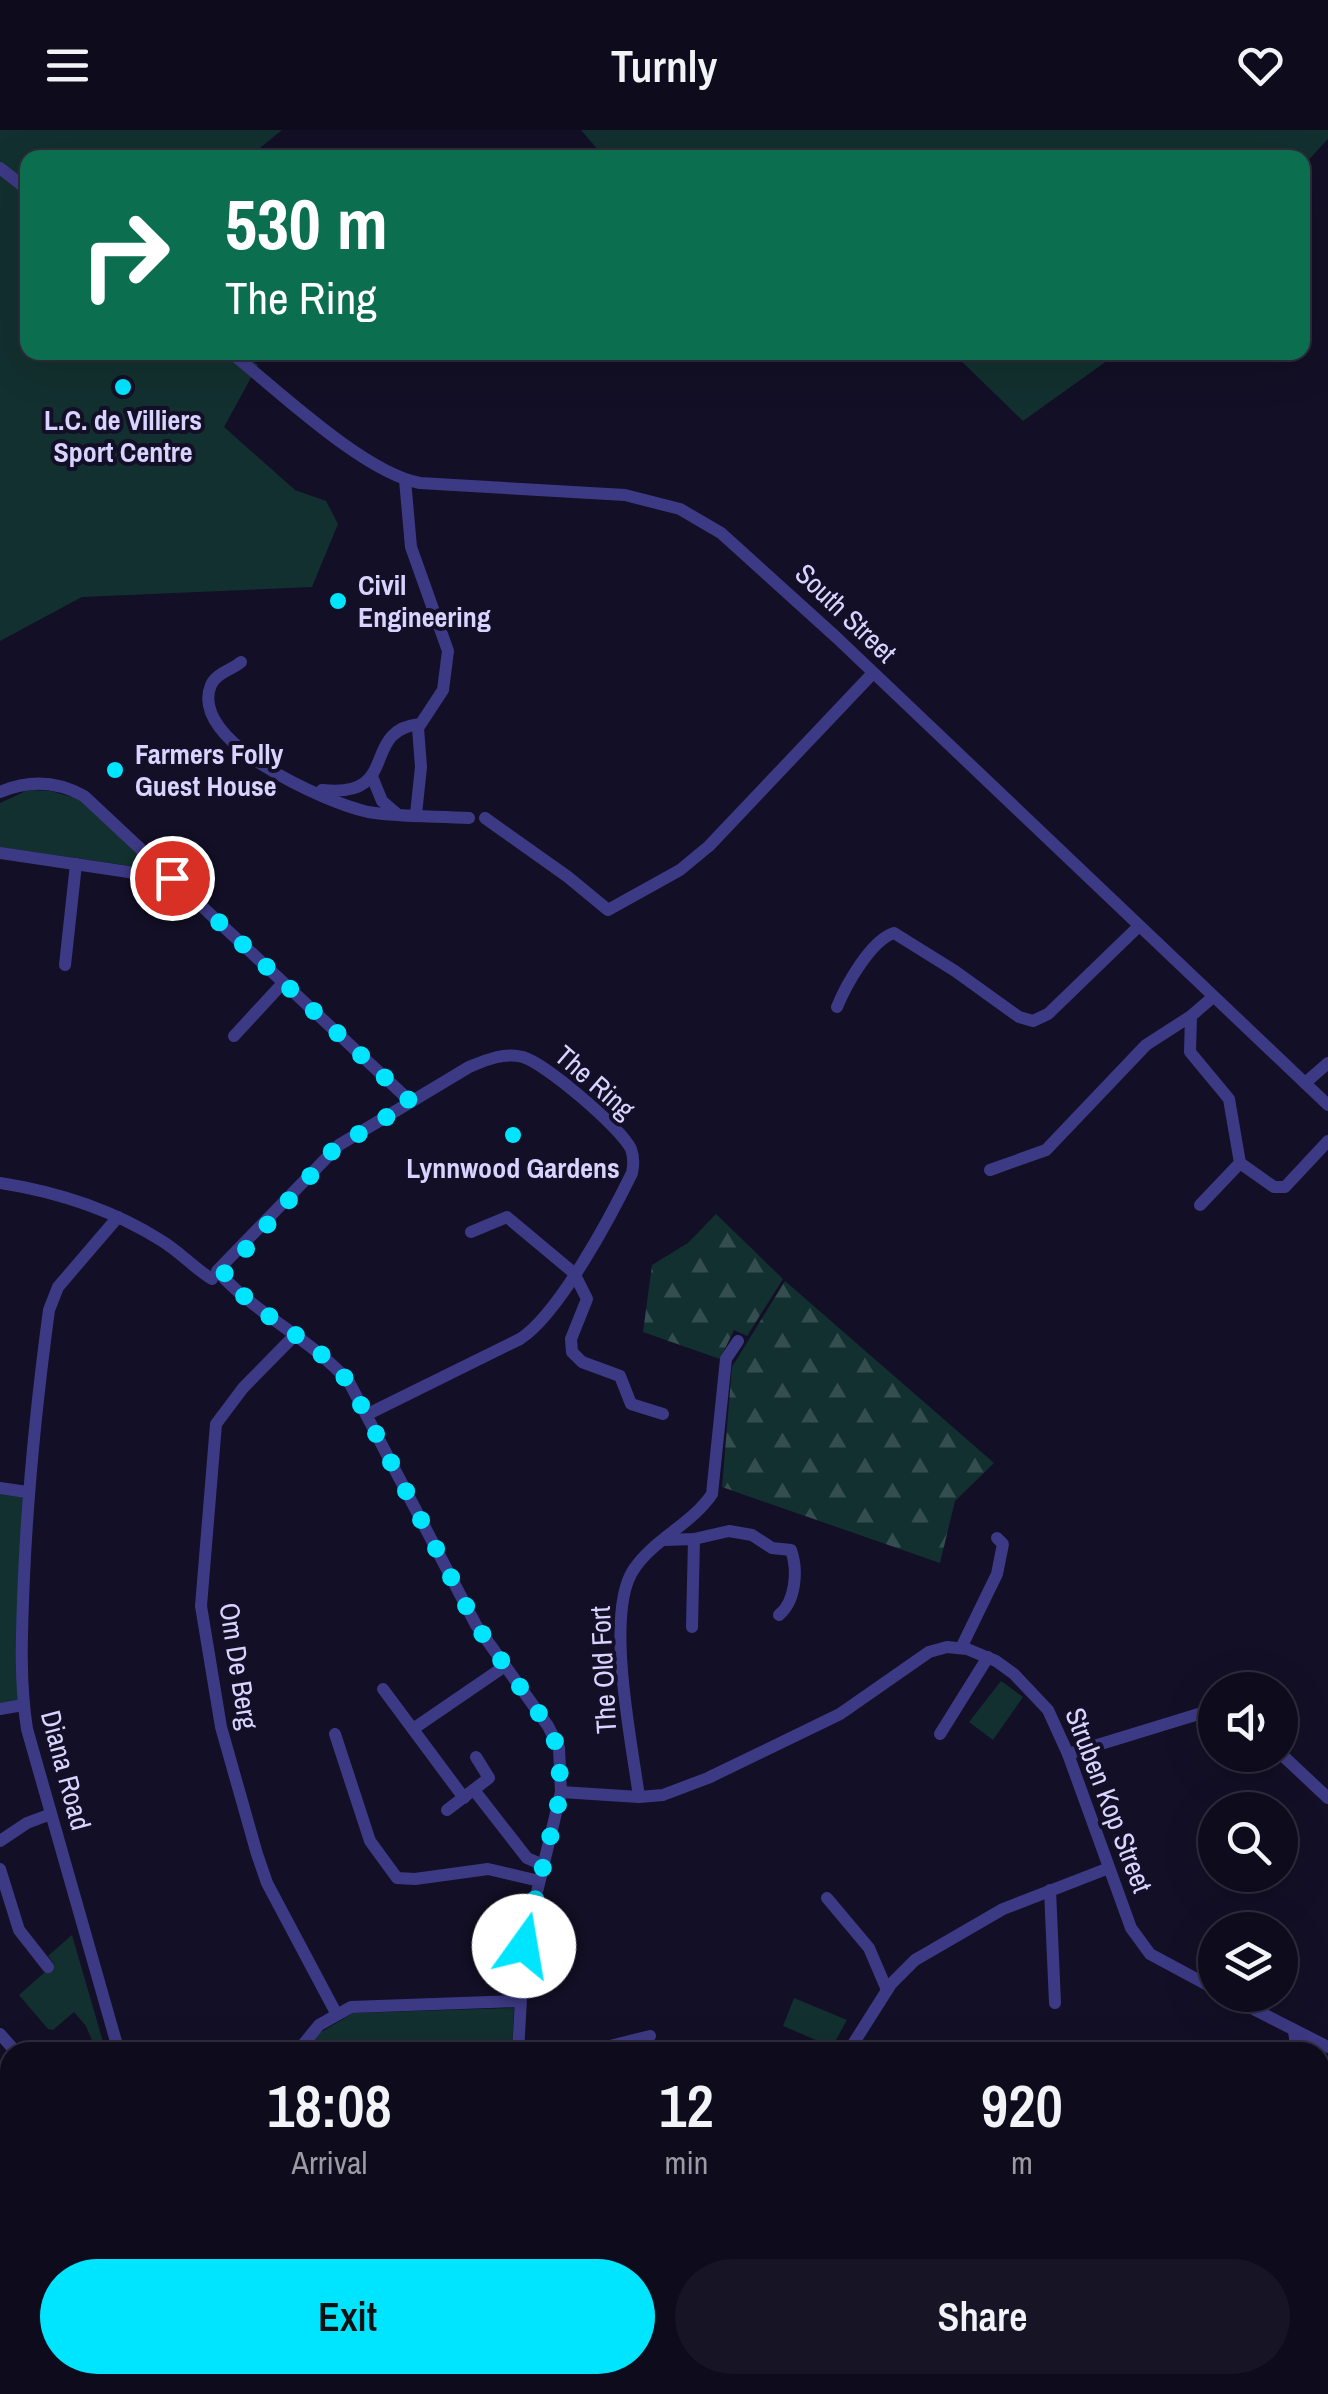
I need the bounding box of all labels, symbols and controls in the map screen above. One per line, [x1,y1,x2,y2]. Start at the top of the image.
text: Turnly [611,35,717,96]
icon: menu [40,38,95,93]
icon: heart [1233,38,1288,93]
text: 530 m [225,177,388,271]
icon: right [60,190,190,320]
text: The Ring [225,267,377,328]
marker: L.C. de Villiers Sport Centre [112,376,134,398]
place label: L.C. de Villiers Sport Centre [44,401,202,471]
street label: South Street [787,555,905,671]
place label: Civil Engineering [358,566,491,636]
marker: Civil Engineering [327,590,349,612]
place label: Farmers Folly Guest House [135,735,284,805]
marker: Farmers Folly Guest House [104,759,126,781]
pin [130,836,215,921]
icon: arrive [145,851,200,906]
street label: The Ring [547,1037,643,1127]
marker: Lynnwood Gardens [502,1124,524,1146]
place label: Lynnwood Gardens [406,1149,620,1187]
street label: Om De Berg [210,1600,268,1732]
street label: The Old Fort [581,1605,625,1735]
map controls [1198,1672,1298,2012]
button: sound [1198,1672,1298,1772]
street label: Struben Kop Street [1056,1702,1162,1898]
street label: Diana Road [32,1706,100,1834]
button: search [1198,1792,1298,1892]
position arrow [472,1894,576,1998]
button: layers [1198,1912,1298,2012]
text: 18:08 [267,2065,392,2146]
text: 12 [659,2065,714,2146]
text: 920 [981,2065,1063,2146]
text: Arrival [292,2141,367,2184]
text: min [665,2141,708,2184]
text: m [1011,2141,1033,2184]
button: Exit [40,2259,655,2374]
button: Share [675,2259,1290,2374]

